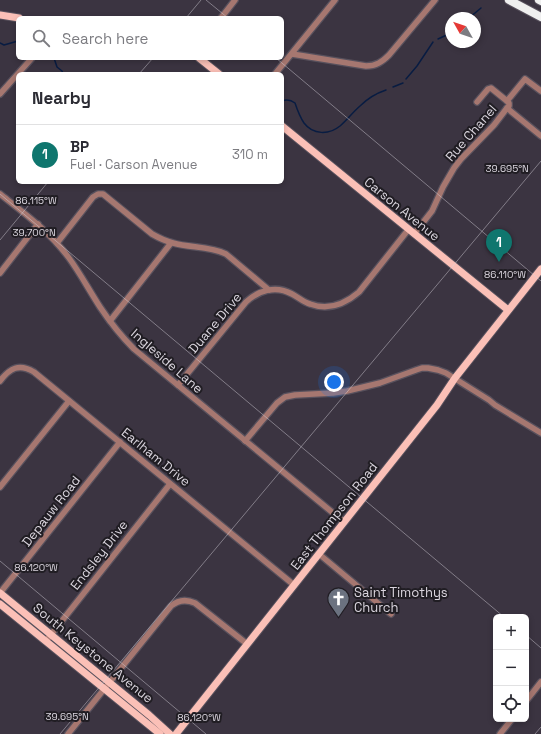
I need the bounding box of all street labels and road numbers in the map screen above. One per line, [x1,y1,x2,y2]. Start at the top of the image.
street label: Rue Chanel [442,101,500,165]
street label: Carson Avenue [361,173,443,245]
street label: Duane Drive [185,289,245,357]
street label: Ingleside Lane [127,325,207,397]
street label: Earlham Drive [118,424,194,490]
street label: East Thompson Road [287,459,381,573]
street label: Depauw Road [18,472,84,550]
street label: Endsley Drive [66,517,132,593]
street label: South Keystone Avenue [29,599,157,707]

